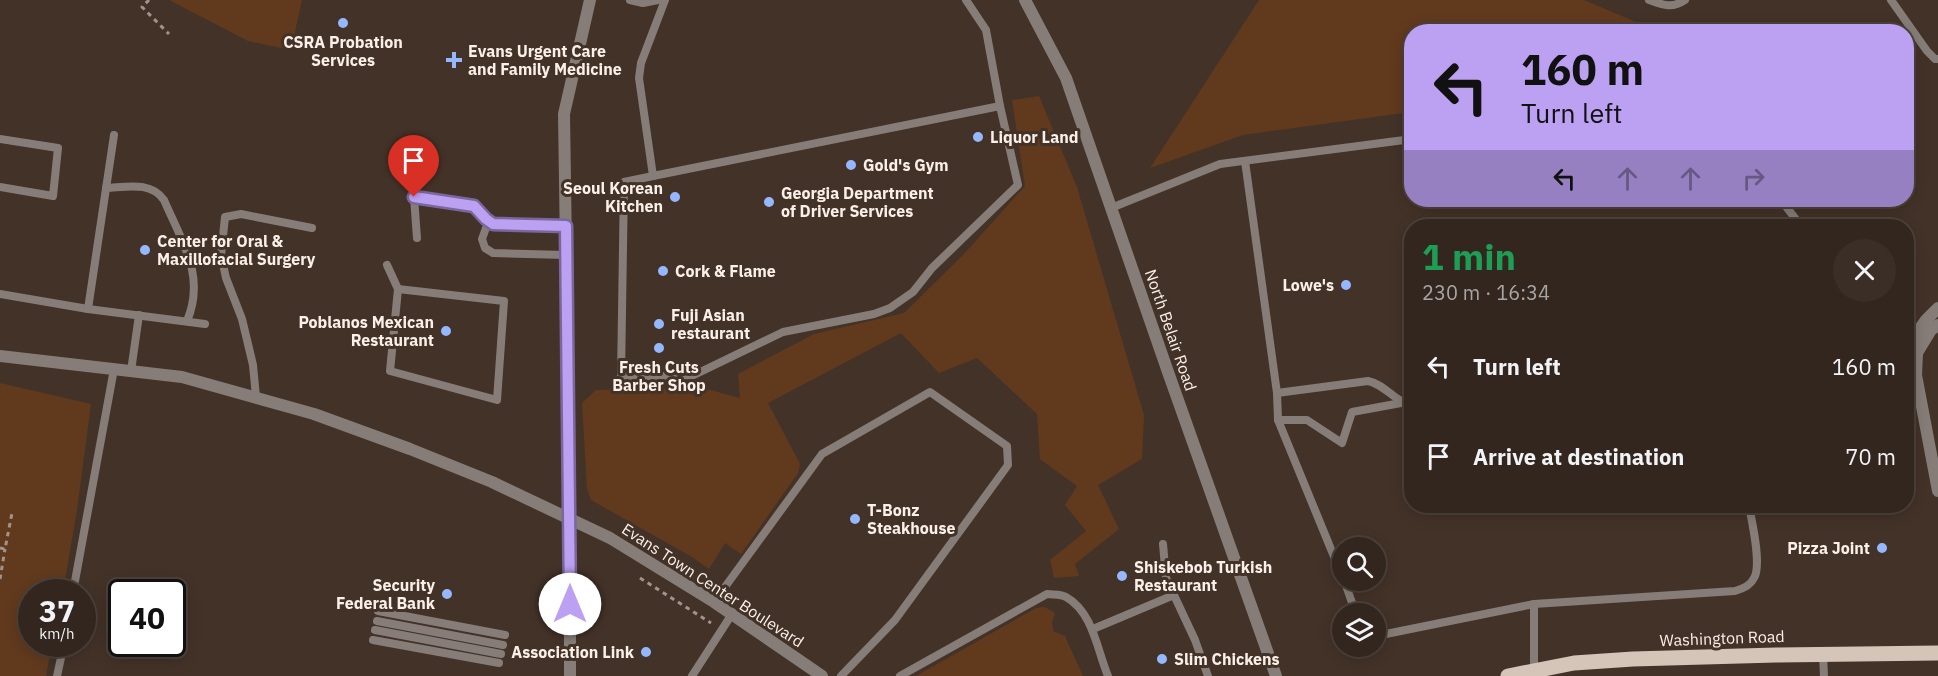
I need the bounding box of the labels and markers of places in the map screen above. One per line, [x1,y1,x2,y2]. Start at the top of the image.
marker: CSRA Probation Services [336,16,350,30]
place label: CSRA Probation Services [283,32,403,70]
place label: Evans Urgent Care and Family Medicine [468,41,622,79]
marker: Evans Urgent Care and Family Medicine [445,51,463,69]
place label: Liquor Land [990,127,1079,147]
marker: Liquor Land [971,130,985,144]
pin [388,135,439,197]
place label: Gold's Gym [863,155,949,175]
marker: Gold's Gym [844,158,858,172]
place label: Seoul Korean Kitchen [563,178,663,216]
place label: Georgia Department of Driver Services [781,183,934,221]
marker: Seoul Korean Kitchen [668,190,682,204]
marker: Georgia Department of Driver Services [762,195,776,209]
place label: Center for Oral & Maxillofacial Surgery [157,231,316,269]
marker: Center for Oral & Maxillofacial Surgery [138,243,152,257]
place label: Cork & Flame [675,261,776,281]
marker: Cork & Flame [656,264,670,278]
place label: Lowe's [1282,275,1334,295]
marker: Lowe's [1339,278,1353,292]
place label: Fuji Asian restaurant [671,305,750,343]
place label: Poblanos Mexican Restaurant [298,312,434,350]
marker: Fuji Asian restaurant [652,317,666,331]
marker: Poblanos Mexican Restaurant [439,324,453,338]
marker: Fresh Cuts Barber Shop [652,341,666,355]
place label: Fresh Cuts Barber Shop [612,357,706,395]
place label: T-Bonz Steakhouse [867,500,955,538]
marker: T-Bonz Steakhouse [848,512,862,526]
place label: Pizza Joint [1787,538,1870,558]
marker: Pizza Joint [1875,541,1889,555]
place label: Shiskebob Turkish Restaurant [1134,557,1272,595]
marker: Shiskebob Turkish Restaurant [1115,569,1129,583]
place label: Security Federal Bank [336,575,436,613]
marker: Security Federal Bank [440,587,454,601]
place label: Association Link [511,642,635,662]
marker: Association Link [639,645,653,659]
place label: Slim Chickens [1174,649,1280,669]
marker: Slim Chickens [1155,652,1169,666]

